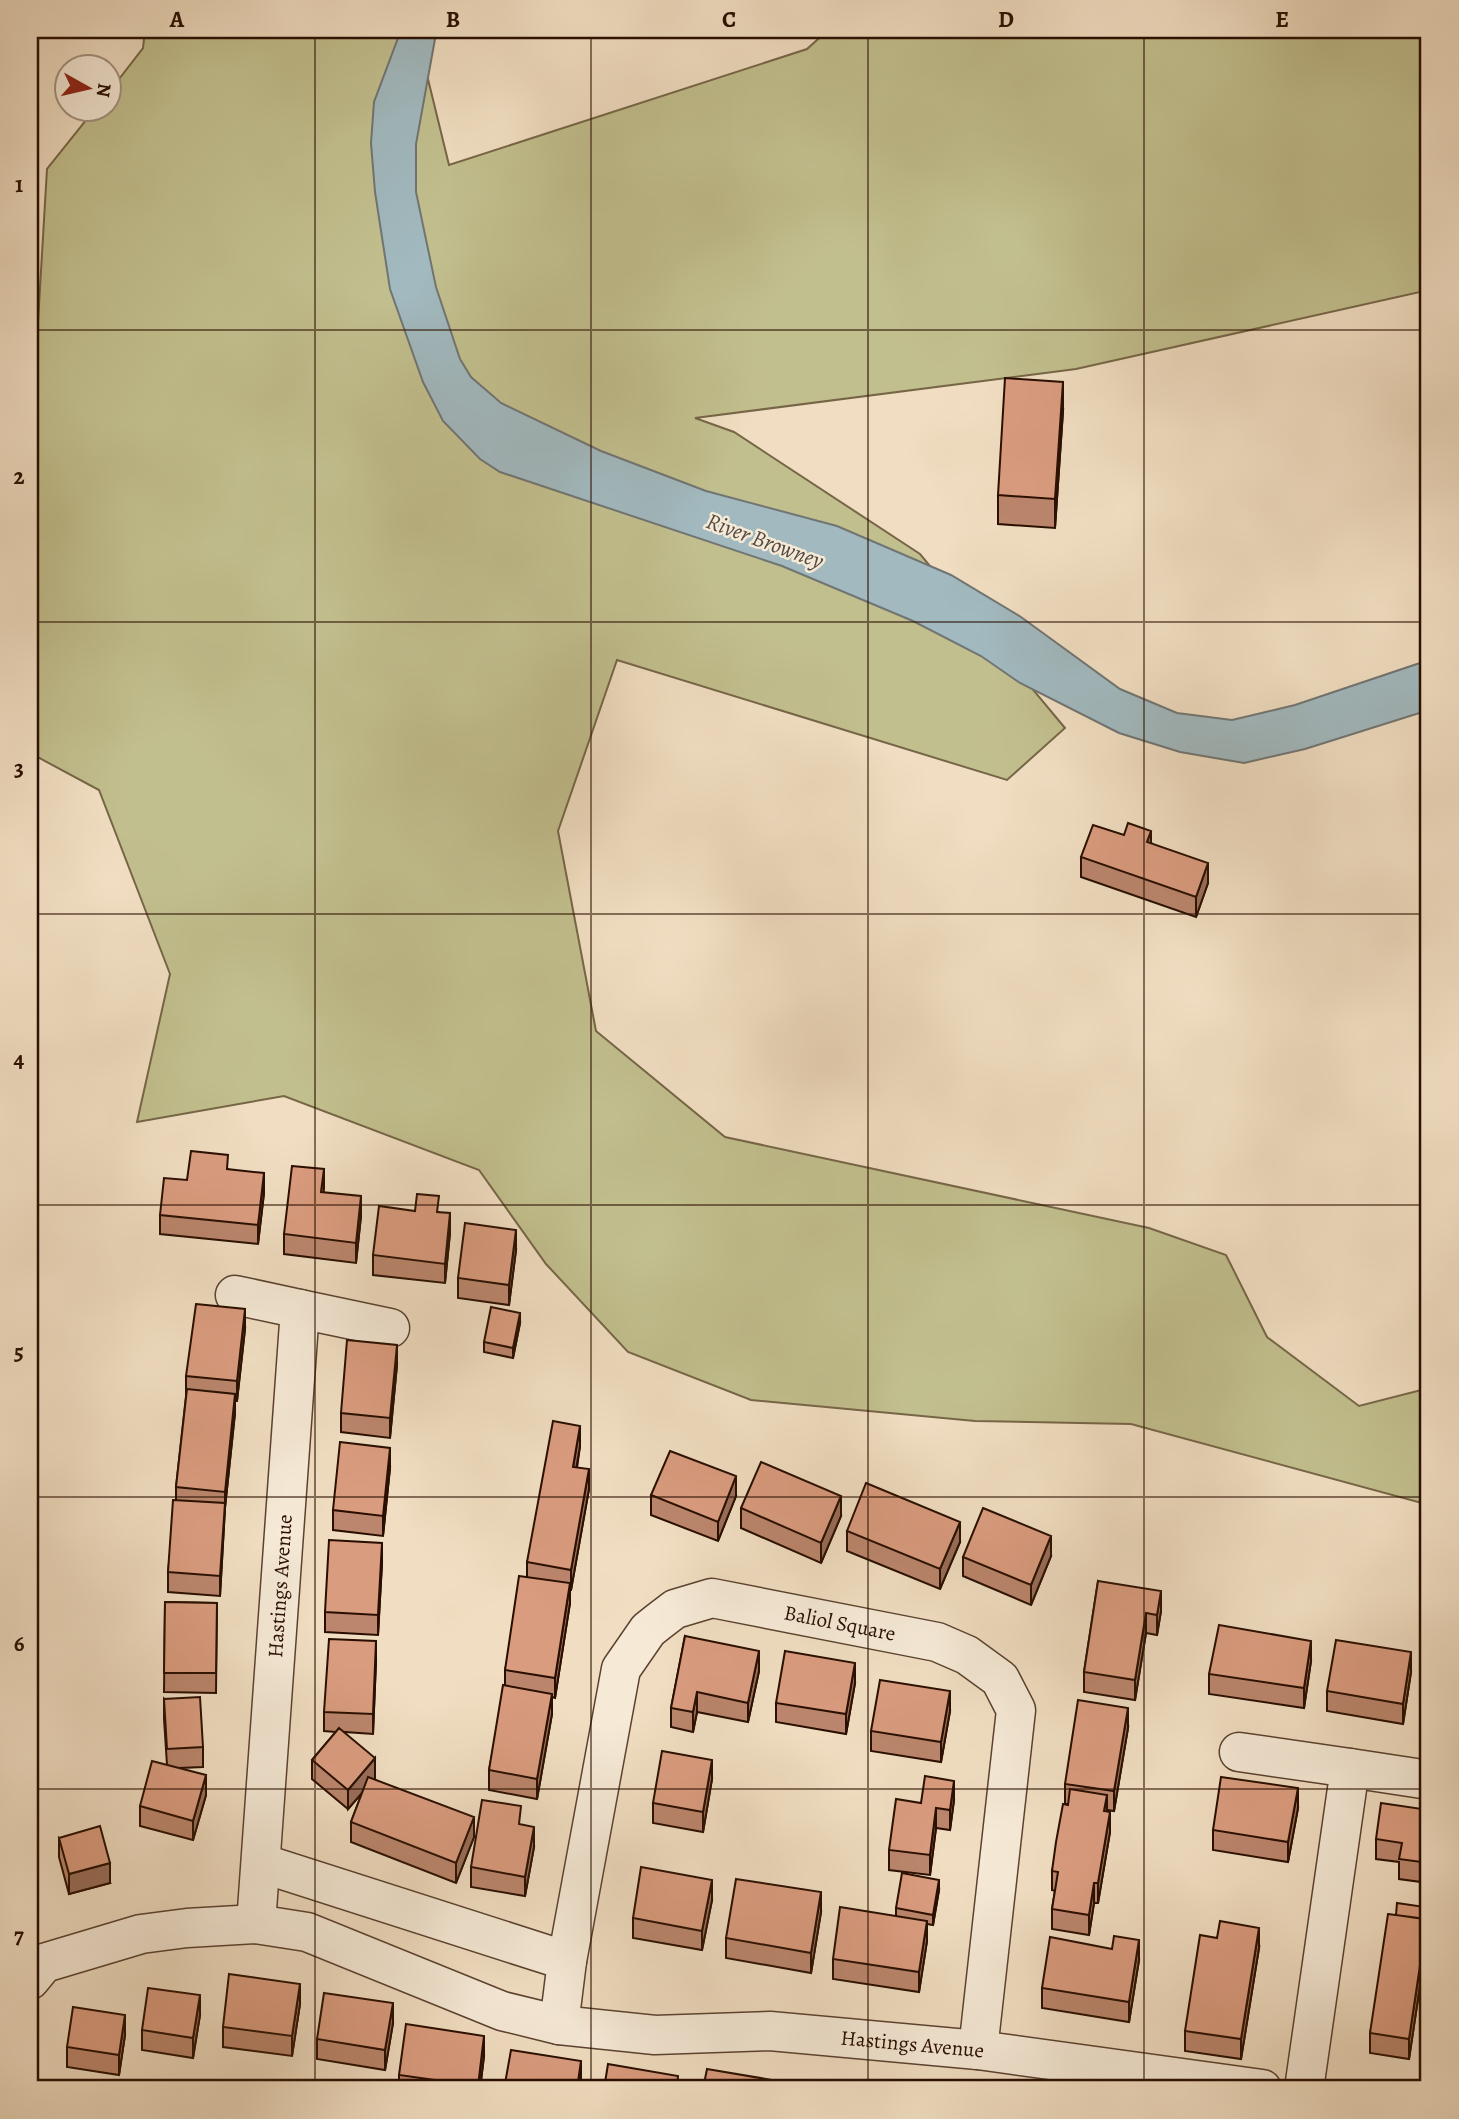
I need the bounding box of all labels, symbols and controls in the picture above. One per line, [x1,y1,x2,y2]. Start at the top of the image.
text: A [169,4,185,35]
text: B [446,4,460,35]
text: C [722,4,736,35]
text: D [998,4,1014,35]
text: E [1275,4,1289,35]
north arrow [52,52,122,122]
text: N [90,82,118,99]
text: 1 [15,169,23,200]
text: 2 [13,461,25,492]
water label: River Browney [702,505,828,577]
text: 3 [14,753,24,784]
text: 4 [14,1044,25,1075]
text: 5 [14,1336,24,1367]
street label: Hastings Avenue [261,1513,299,1659]
street label: Baliol Square [782,1598,898,1648]
text: 6 [14,1628,25,1659]
text: 7 [14,1920,24,1951]
street label: Hastings Avenue [839,2024,986,2065]

